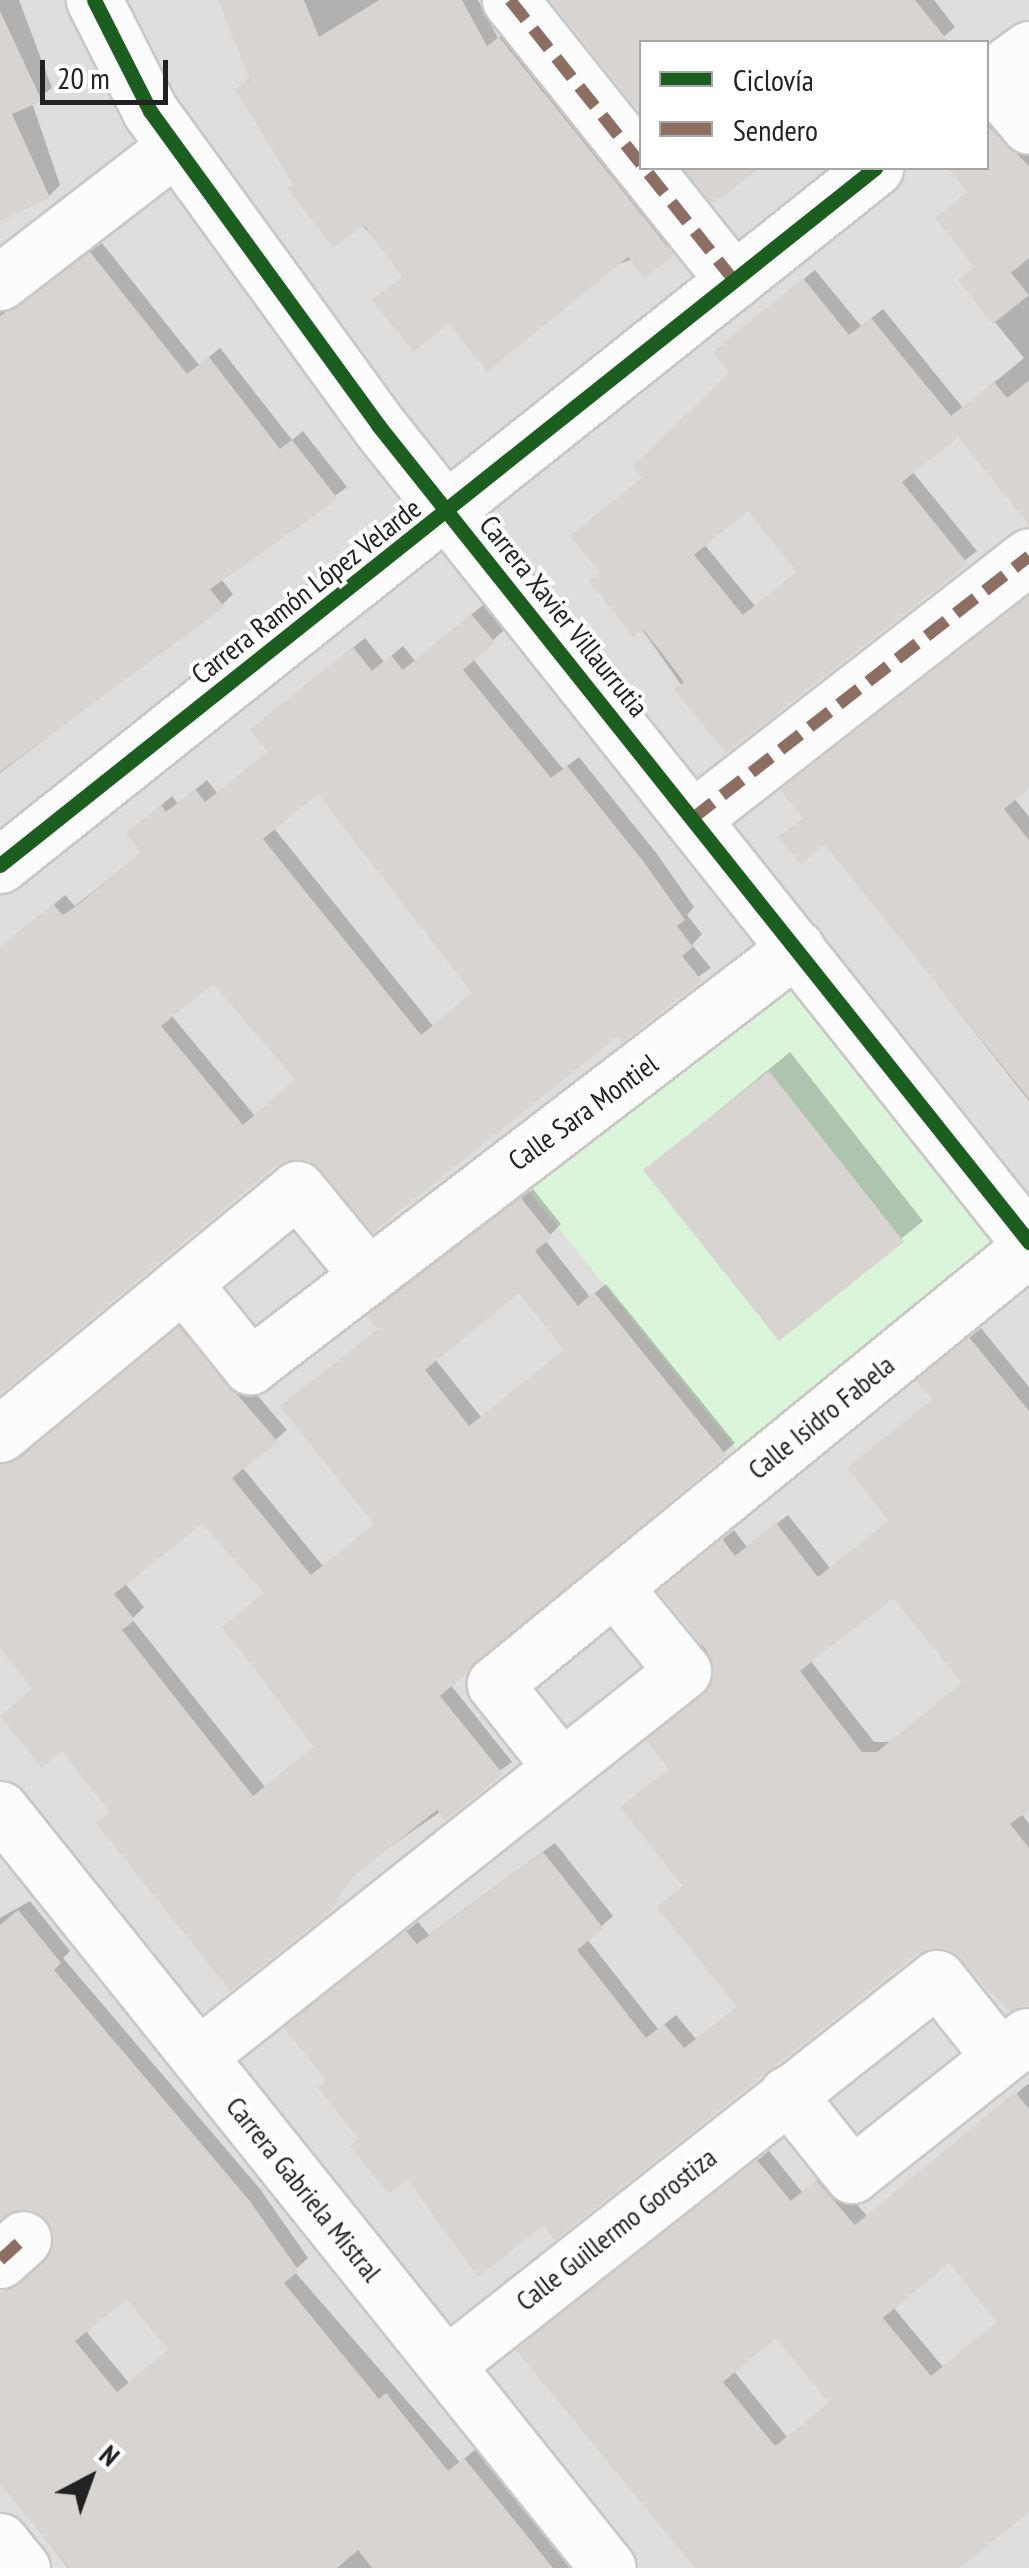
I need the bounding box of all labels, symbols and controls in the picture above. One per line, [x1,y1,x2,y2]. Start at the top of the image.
scale bar [45,40,172,102]
legend [639,40,989,170]
text: 20 m [57,58,110,97]
text: Ciclovía [733,60,814,99]
text: Sendero [733,110,818,149]
street label: Carrera Ramón López Velarde [184,491,428,691]
street label: Carrera Xavier Villaurrutia [472,508,656,724]
street label: Calle Sara Montiel [502,1047,664,1177]
street label: Calle Isidro Fabela [741,1348,901,1486]
street label: Carrera Gabriela Mistral [219,2090,389,2288]
street label: Calle Guillermo Gorostiza [509,2140,723,2318]
north arrow [40,2428,140,2528]
text: N [92,2436,128,2474]

